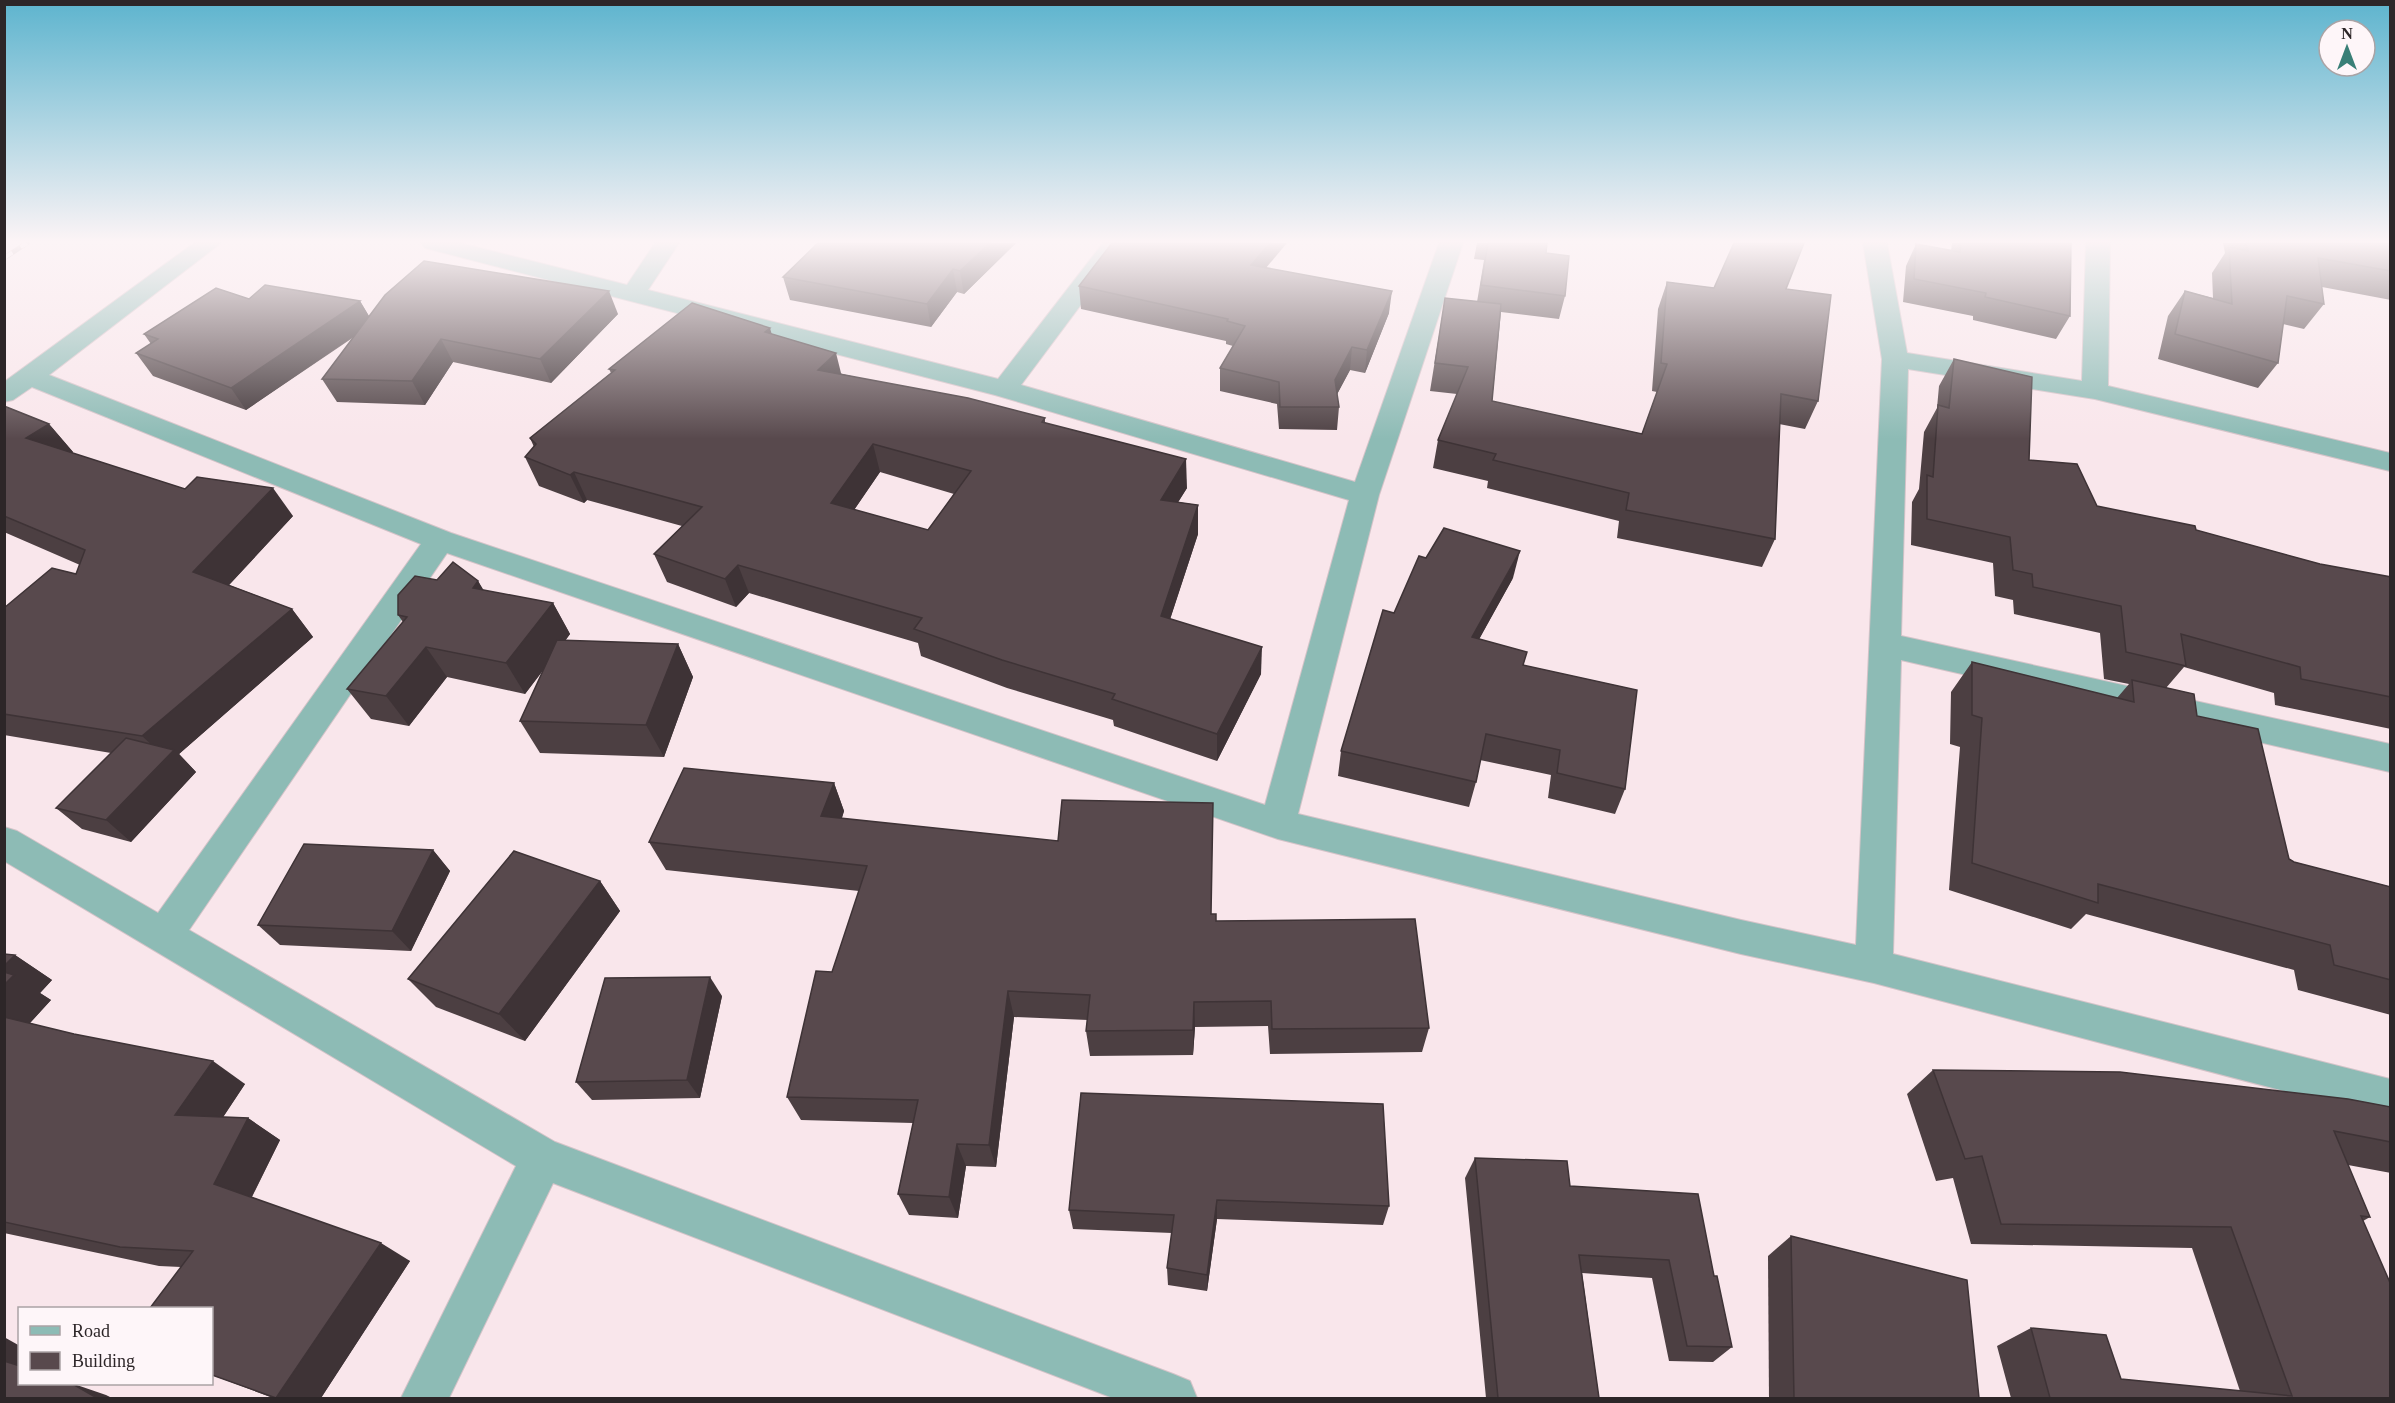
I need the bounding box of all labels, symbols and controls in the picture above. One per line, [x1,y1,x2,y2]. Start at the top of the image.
north arrow [2317,18,2377,78]
text: N [2341,25,2353,42]
legend [18,1307,213,1385]
text: Road [72,1321,110,1341]
text: Building [72,1351,135,1371]

